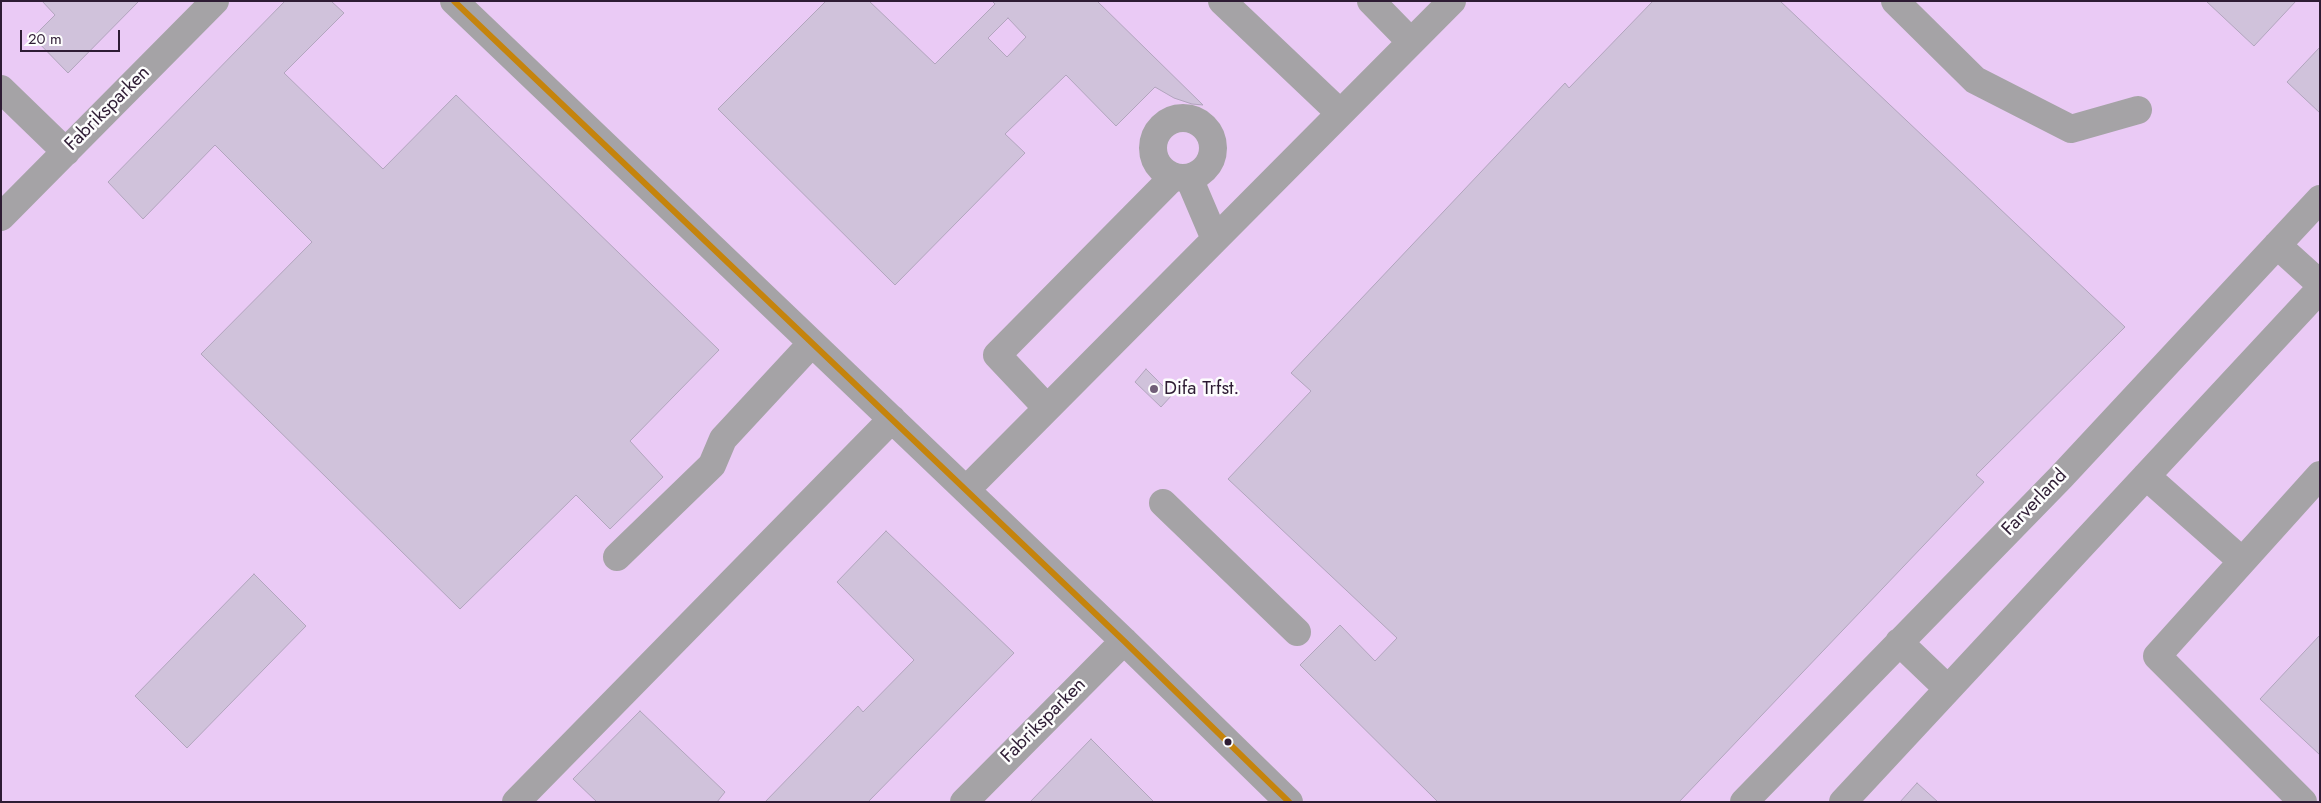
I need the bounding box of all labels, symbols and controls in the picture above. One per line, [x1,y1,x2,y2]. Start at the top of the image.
scale bar [22,20,122,52]
text: 20 m [28,28,62,50]
street label: Fabriksparken [61,62,155,156]
place label: Difa Trfst. [1164,378,1239,400]
marker: Difa Trfst. [1148,383,1160,395]
street label: Farverland [1998,465,2072,541]
street label: Fabriksparken [997,674,1091,768]
unlabelled marker [1223,737,1233,747]

